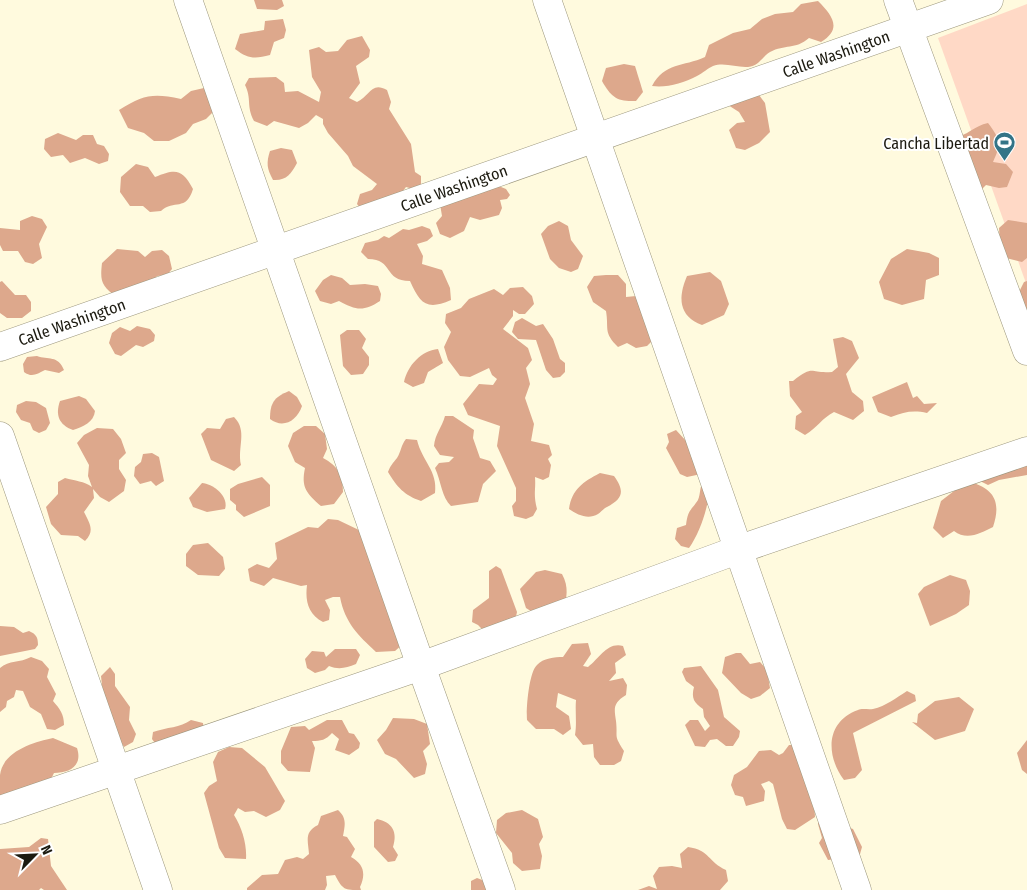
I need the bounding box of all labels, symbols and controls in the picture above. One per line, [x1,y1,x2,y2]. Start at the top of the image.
street label: Calle Washington [780,27,892,82]
sports icon: Cancha Libertad [993,131,1017,162]
place label: Cancha Libertad [883,134,989,153]
street label: Calle Washington [398,161,510,216]
street label: Calle Washington [16,295,128,350]
north arrow [10,830,60,880]
text: N [37,843,56,857]

